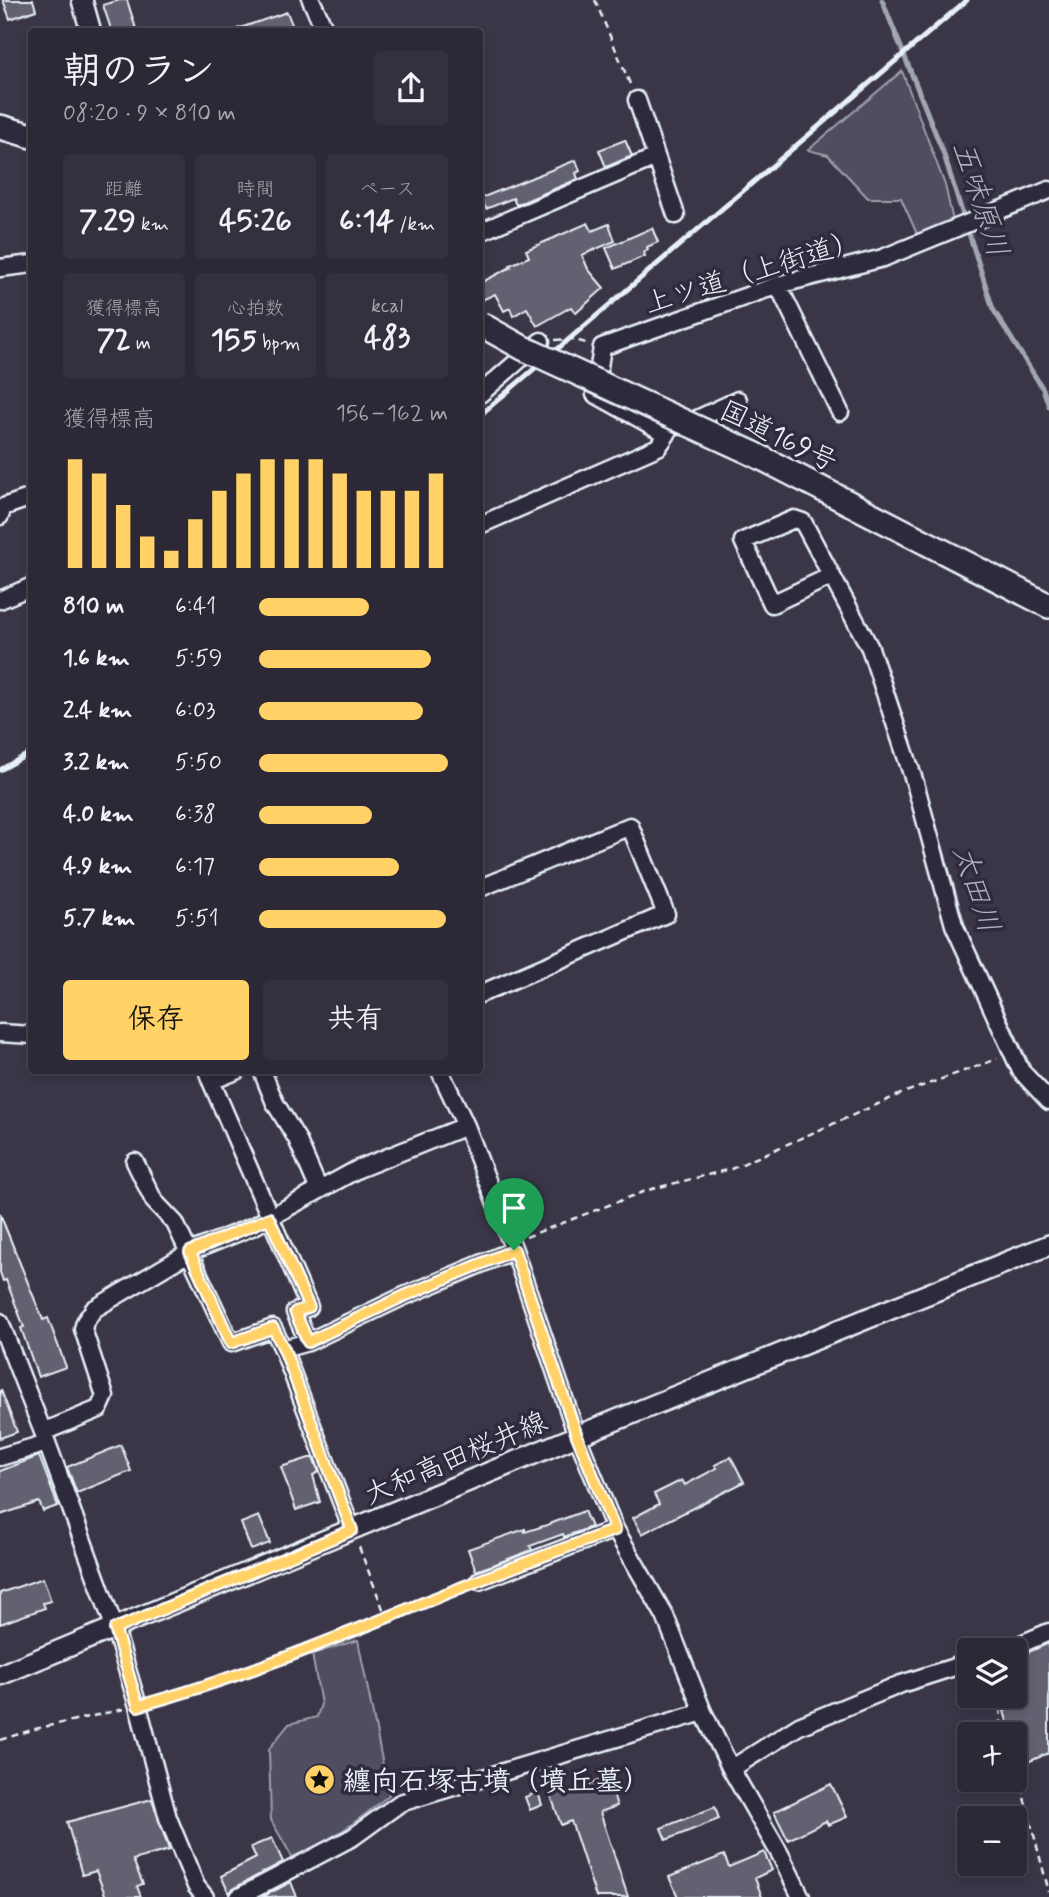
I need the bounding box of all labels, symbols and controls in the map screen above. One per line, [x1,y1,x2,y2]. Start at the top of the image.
text: 朝のラン [63,48,215,97]
button: share [374,51,448,125]
text: 08:20 · 9 × 810 m [63,99,236,129]
water label: 五味原川 [942,136,1017,263]
text: 距離 [105,177,143,202]
text: 時間 [236,177,275,202]
text: ペース [359,177,415,202]
text: 7.29 [79,202,136,241]
text: 45:26 [219,202,292,241]
text: 6:14 [339,202,394,241]
text: km [136,212,169,237]
text: /km [394,212,435,237]
street label: 上ツ道（上街道） [640,223,865,324]
text: kcal [371,294,403,319]
text: 獲得標高 [86,296,162,321]
text: 心拍数 [227,296,284,321]
text: 483 [364,319,410,358]
text: 72 [97,321,131,360]
text: 155 [211,321,257,360]
text: m [131,331,151,356]
text: bpm [257,331,300,356]
street label: 国道169号 [713,393,843,482]
text: 156–162 m [336,399,448,429]
text: 獲得標高 [63,405,155,435]
text: 810 m [63,592,124,622]
text: 6:41 [175,592,216,622]
text: 1.6 km [63,644,130,674]
text: 5:59 [175,644,222,674]
text: 2.4 km [63,696,132,726]
text: 6:03 [175,696,216,726]
text: 3.2 km [63,748,129,778]
text: 5:50 [175,748,222,778]
text: 4.0 km [63,800,134,830]
text: 6:38 [175,800,216,830]
water label: 太田川 [943,841,1008,938]
text: 4.9 km [63,852,132,882]
text: 6:17 [175,852,215,882]
text: 5.7 km [63,904,135,934]
text: 5:51 [175,904,219,934]
button: 保存 [63,980,249,1060]
button: 共有 [263,980,448,1060]
pin [484,1178,544,1250]
icon: arrive [495,1189,533,1227]
street label: 大和高田桜井線 [359,1404,553,1515]
map controls [957,1638,1027,1876]
button: layers [957,1638,1027,1708]
button: + [957,1722,1027,1792]
place icon: 纏向石塚古墳（墳丘墓） [303,1763,337,1797]
place label: 纏向石塚古墳（墳丘墓） [343,1764,651,1801]
button: − [957,1806,1027,1876]

